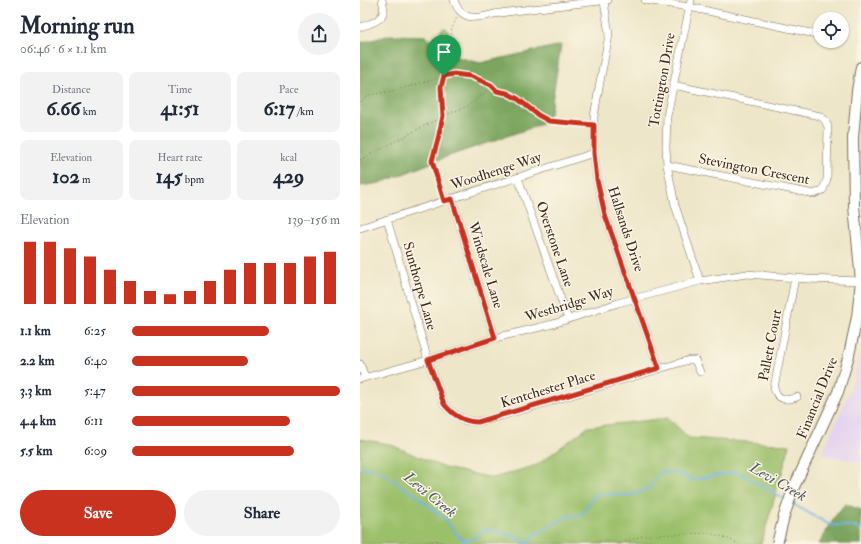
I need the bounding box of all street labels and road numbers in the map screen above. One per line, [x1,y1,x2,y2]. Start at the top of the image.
street label: Tottington Drive [645,31,679,129]
street label: Woodhenge Way [448,148,545,195]
street label: Stevington Crescent [697,150,811,188]
street label: Hallsands Drive [604,184,648,274]
street label: Overstone Lane [532,199,578,289]
street label: Windscale Lane [464,219,507,310]
street label: Sunthorpe Lane [398,240,441,332]
street label: Westbridge Way [522,282,616,327]
street label: Pallett Court [755,307,785,382]
street label: Financial Drive [793,355,841,441]
street label: Kentchester Place [499,366,598,412]

